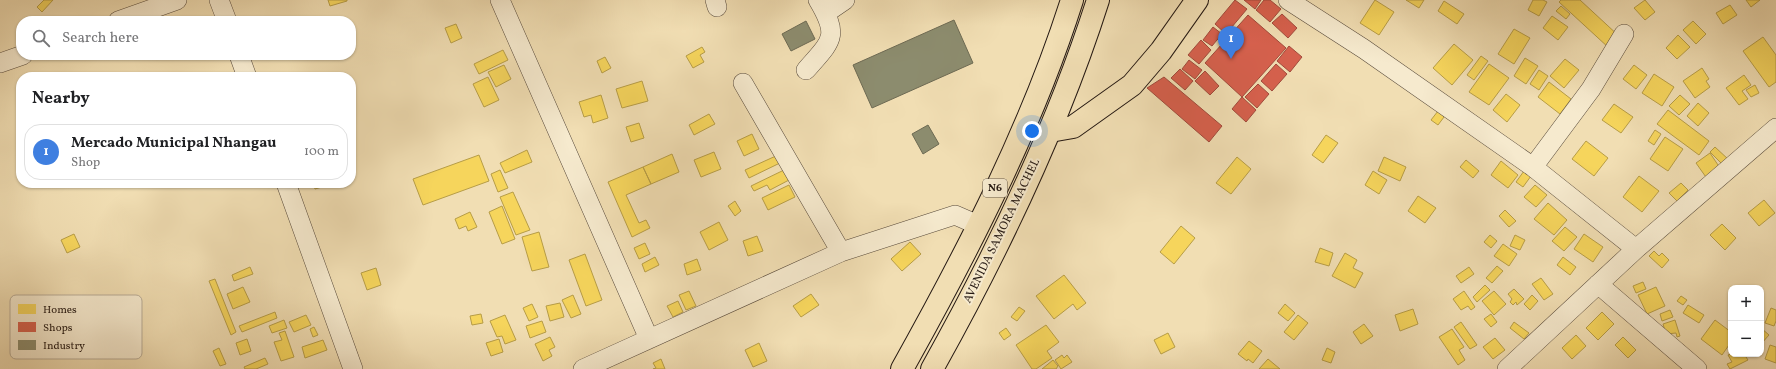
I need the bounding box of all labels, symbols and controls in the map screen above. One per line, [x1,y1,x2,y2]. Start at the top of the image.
search box [16,16,356,60]
pin: 1 [1218,26,1244,59]
icon: search [30,27,52,49]
text: Search here [62,28,139,49]
text: Nearby [32,87,90,110]
your location [1022,121,1042,141]
text: Mercado Municipal Nhangau [71,133,276,154]
text: 1 [43,143,49,161]
text: 100 m [304,143,339,161]
text: Shop [71,154,100,172]
street label: AVENIDA SAMORA MACHEL [960,156,1044,306]
road number: N6 [983,179,1007,197]
map controls [1728,285,1764,357]
button: + [1728,285,1764,321]
legend [10,295,142,359]
text: Homes [43,303,77,318]
text: Shops [43,321,73,336]
button: − [1728,321,1764,357]
text: Industry [43,339,85,354]

